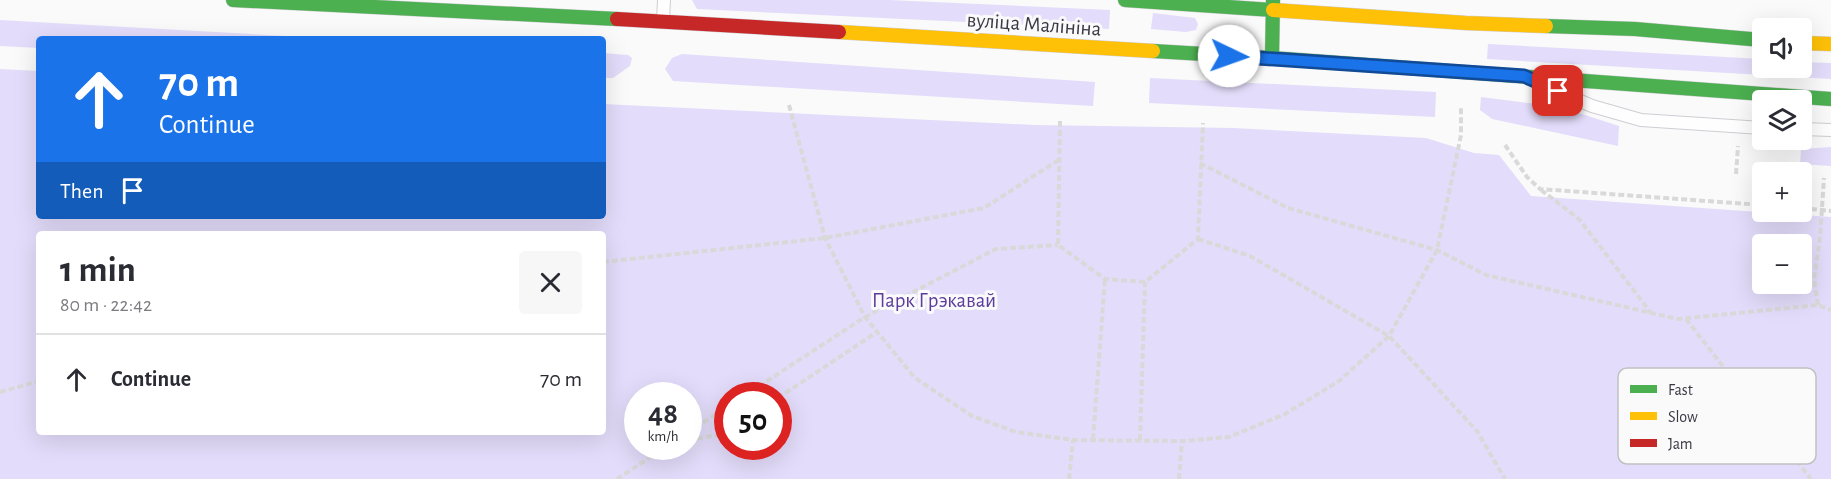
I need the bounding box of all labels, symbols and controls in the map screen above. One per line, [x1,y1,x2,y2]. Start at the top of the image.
street label: вуліца Малініна [966,9,1102,40]
map controls [1752,18,1812,294]
button: sound [1752,18,1812,78]
position arrow [1197,24,1261,88]
icon: ahead [60,60,138,138]
text: 70 m [159,62,239,104]
pin [1532,65,1583,116]
icon: arrive [1541,74,1574,107]
button: layers [1752,90,1812,150]
text: Continue [159,111,255,138]
button: + [1752,162,1812,222]
icon: arrive [116,174,149,207]
text: Then [60,180,104,202]
button: − [1752,234,1812,294]
button: close [519,251,582,314]
text: 1 min [60,252,136,288]
park label: Парк Грэкавай [872,290,996,311]
text: 80 m · 22:42 [60,295,152,315]
icon: ahead [60,363,93,396]
text: Continue [111,368,191,390]
text: 70 m [540,368,582,390]
legend [1618,368,1816,464]
speed limit sign: 50 [714,382,792,460]
text: Fast [1668,382,1693,398]
text: 48 [648,399,678,429]
text: Slow [1668,409,1698,425]
text: km/h [648,429,678,444]
text: Jam [1668,436,1693,452]

